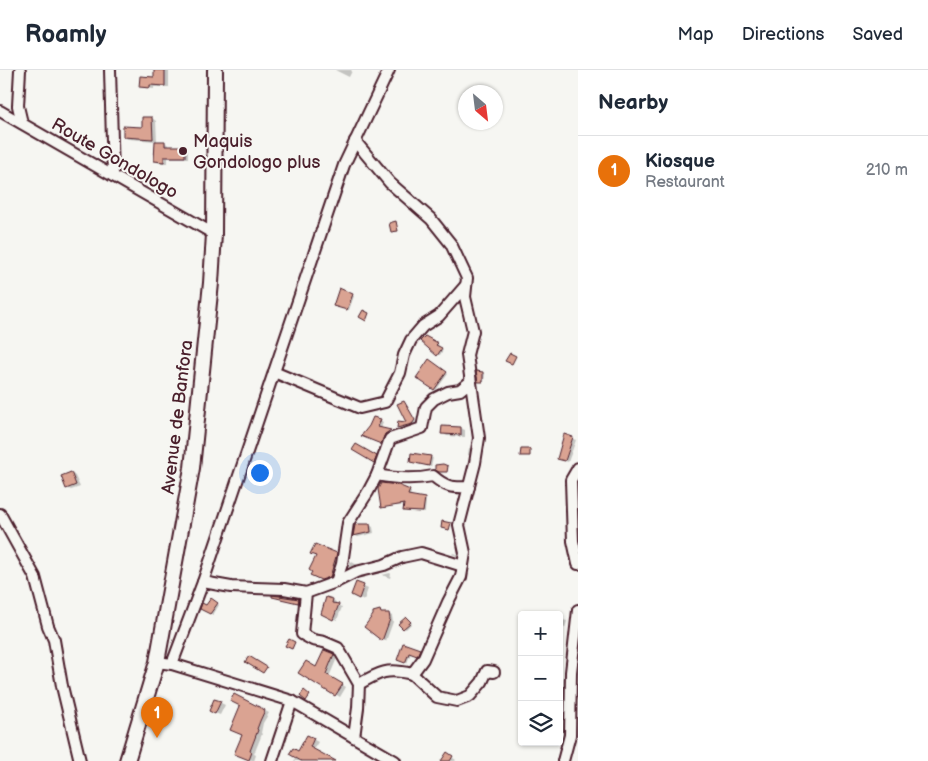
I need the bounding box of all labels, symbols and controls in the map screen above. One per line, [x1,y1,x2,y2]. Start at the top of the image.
text: Roamly [25,20,106,49]
text: Map [678,24,714,45]
text: Directions [742,24,824,45]
text: Saved [852,24,903,45]
north arrow [458,85,503,130]
text: Nearby [598,90,668,115]
street label: Route Gondologo [48,114,182,203]
place label: Maquis Gondologo plus [193,131,321,173]
marker: Maquis Gondologo plus [177,145,189,157]
text: Kiosque [645,150,715,173]
text: 1 [611,161,617,180]
text: 210 m [866,161,908,180]
text: Restaurant [645,173,725,192]
street label: Avenue de Banfora [158,339,197,495]
your location [247,460,273,486]
map controls [518,611,563,746]
button: + [518,611,563,656]
button: − [518,656,563,701]
pin: 1 [141,697,173,738]
button: layers [518,701,563,746]

